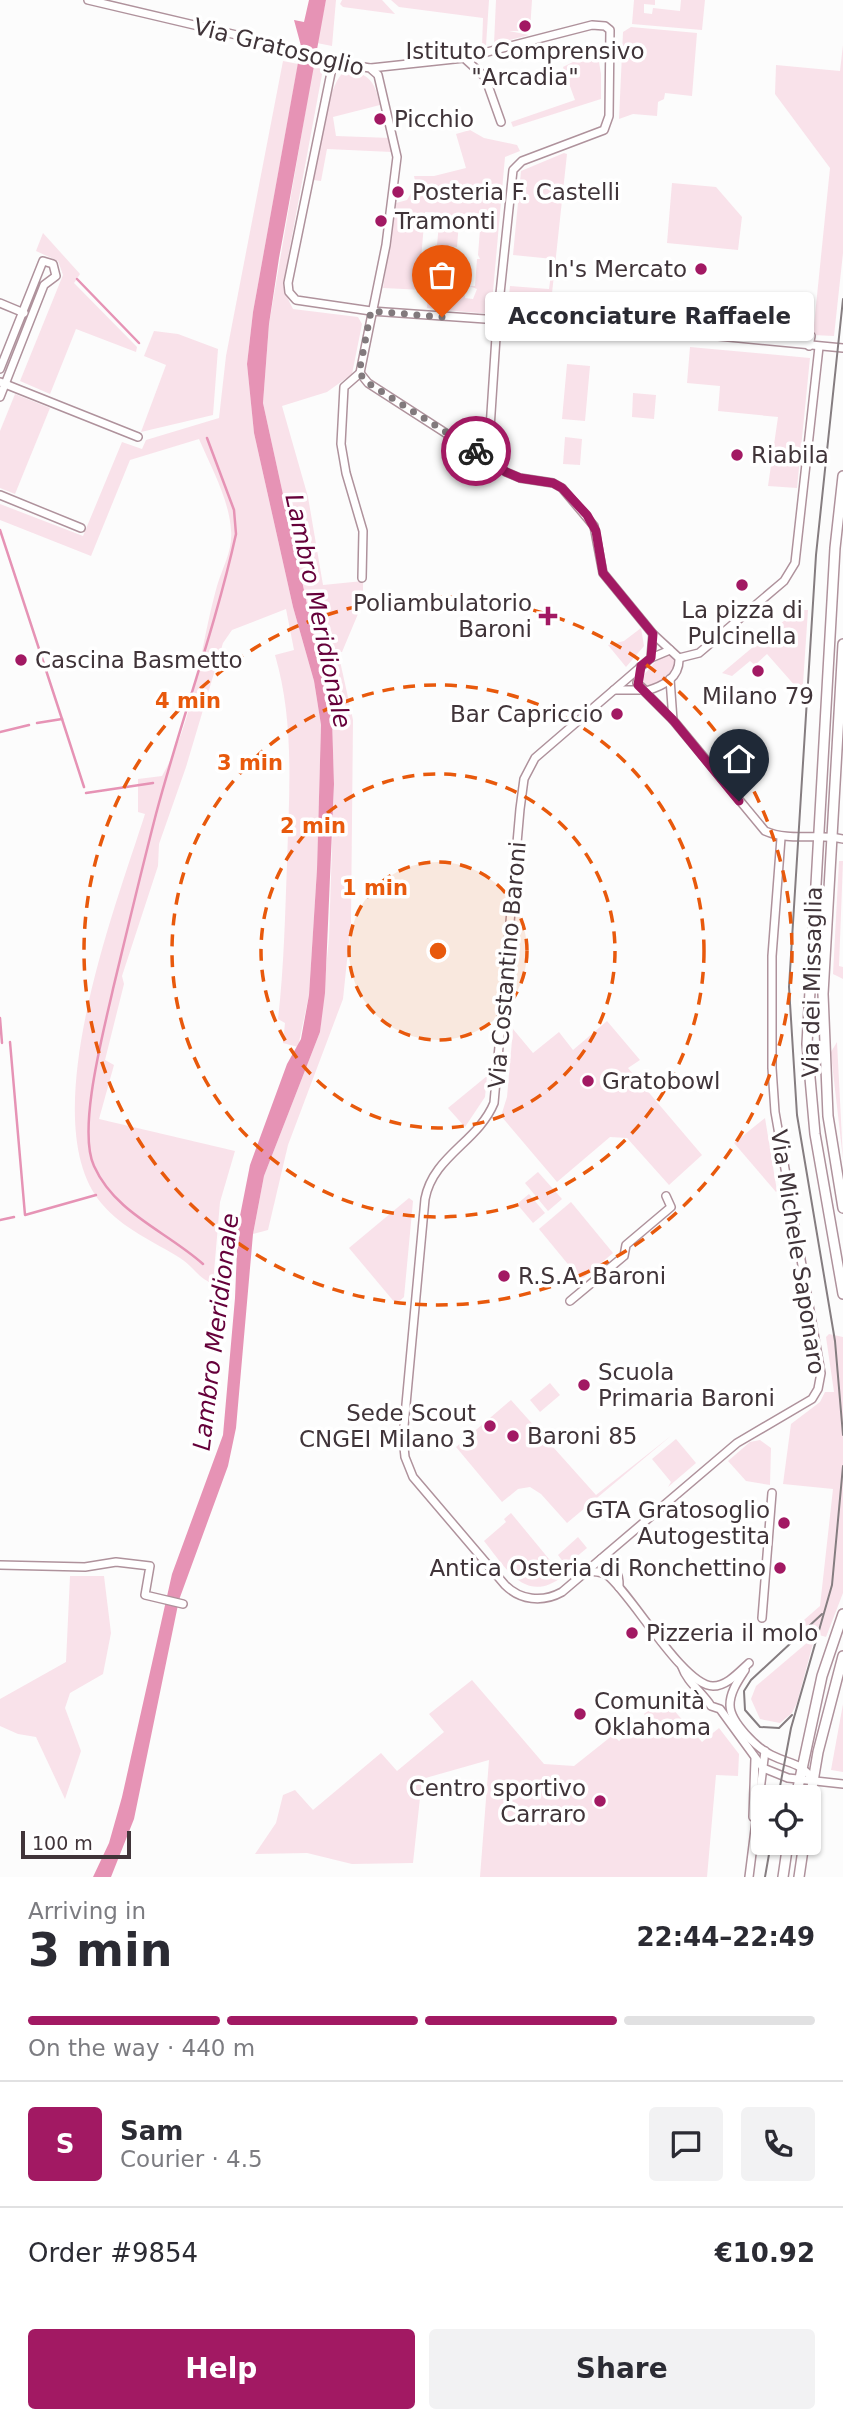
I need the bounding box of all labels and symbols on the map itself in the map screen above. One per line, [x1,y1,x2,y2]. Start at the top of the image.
street label: Via Gratosoglio [191,13,367,81]
marker: Istituto Comprensivo "Arcadia" [517,18,533,34]
place label: Istituto Comprensivo "Arcadia" [405,38,645,90]
place label: Picchio [394,106,474,132]
marker: Picchio [372,111,388,127]
place label: Posteria F. Castelli [412,179,620,205]
marker: Posteria F. Castelli [390,184,406,200]
place label: Tramonti [394,208,496,234]
marker: Tramonti [373,213,389,229]
pin [412,245,472,317]
place label: In's Mercato [547,256,687,282]
marker: In's Mercato [693,261,709,277]
callout: Acconciature Raffaele [484,292,813,342]
courier [441,416,511,486]
place label: Riabila [751,442,829,468]
marker: Riabila [729,447,745,463]
water label: Lambro Meridionale [279,491,357,731]
marker: La pizza di Pulcinella [734,577,750,593]
place label: Poliambulatorio Baroni [353,590,532,642]
place label: La pizza di Pulcinella [681,597,803,649]
marker: Poliambulatorio Baroni [538,606,558,626]
place label: Cascina Basmetto [35,647,243,673]
marker: Cascina Basmetto [13,652,29,668]
marker: Milano 79 [750,663,766,679]
place label: Milano 79 [702,683,814,709]
text: 4 min [155,689,221,713]
place label: Bar Capriccio [450,701,603,727]
marker: Bar Capriccio [609,706,625,722]
pin [709,729,769,801]
text: 3 min [217,751,283,775]
text: 2 min [280,814,346,838]
street label: Via Costantino Baroni [483,840,531,1090]
text: 1 min [342,876,408,900]
street label: Via dei Missaglia [797,886,827,1078]
centre of rings [426,939,450,963]
place label: Gratobowl [602,1068,720,1094]
marker: Gratobowl [580,1073,596,1089]
street label: Via Michele Saponaro [766,1128,830,1376]
water label: Lambro Meridionale [188,1212,244,1452]
place label: R.S.A. Baroni [518,1263,666,1289]
marker: R.S.A. Baroni [496,1268,512,1284]
place label: Scuola Primaria Baroni [598,1359,775,1411]
marker: Scuola Primaria Baroni [576,1377,592,1393]
place label: Sede Scout CNGEI Milano 3 [299,1400,476,1452]
marker: Sede Scout CNGEI Milano 3 [482,1418,498,1434]
place label: Baroni 85 [527,1423,637,1449]
marker: Baroni 85 [505,1428,521,1444]
place label: GTA Gratosoglio Autogestita [586,1497,770,1549]
marker: GTA Gratosoglio Autogestita [776,1515,792,1531]
place label: Antica Osteria di Ronchettino [429,1555,766,1581]
marker: Antica Osteria di Ronchettino [772,1560,788,1576]
place label: Pizzeria il molo [646,1620,818,1646]
marker: Pizzeria il molo [624,1625,640,1641]
place label: Comunità Oklahoma [594,1688,711,1740]
marker: Comunità Oklahoma [572,1706,588,1722]
place label: Centro sportivo Carraro [409,1775,586,1827]
marker: Centro sportivo Carraro [592,1793,608,1809]
scale bar [21,1828,131,1860]

